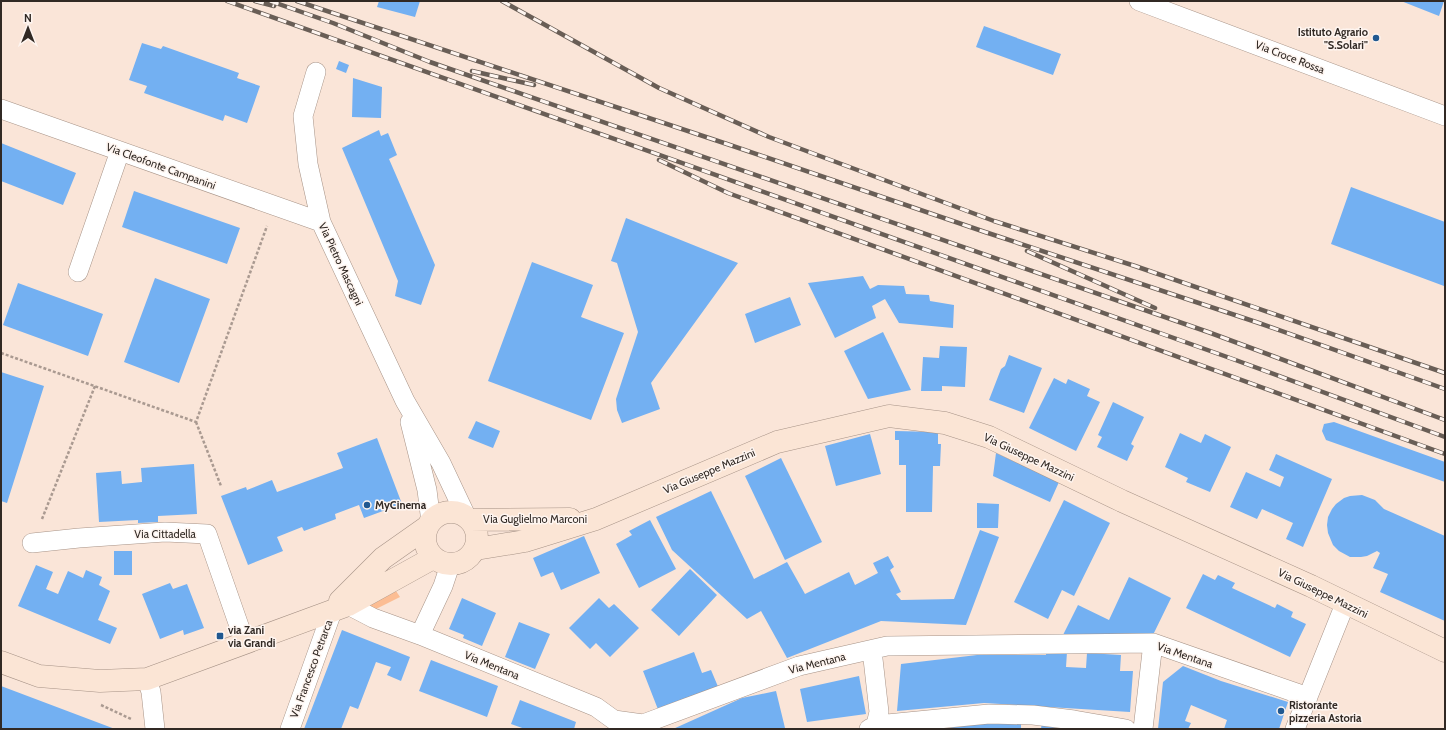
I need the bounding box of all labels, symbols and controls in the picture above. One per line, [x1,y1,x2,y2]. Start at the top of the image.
north arrow [8,8,48,48]
text: N [24,11,32,25]
place label: Istituto Agrario "S.Solari" [1298,25,1368,52]
marker: Istituto Agrario "S.Solari" [1371,33,1381,43]
street label: Via Croce Rossa [1253,37,1327,77]
street label: Via Cleofonte Campanini [104,140,218,192]
street label: Via Pietro Mascagni [316,220,366,308]
street label: Via Giuseppe Mazzini [981,430,1077,484]
street label: Via Giuseppe Mazzini [661,445,757,497]
place label: MyCinema [375,498,427,512]
marker: MyCinema [362,500,372,510]
street label: Via Guglielmo Marconi [483,512,587,526]
street label: Via Cittadella [134,527,197,541]
street label: Via Giuseppe Mazzini [1276,565,1370,621]
street label: Via Francesco Petrarca [287,617,336,720]
place label: via Zani via Grandi [228,623,275,650]
marker: via Zani via Grandi [215,631,225,641]
street label: Via Mentana [1155,639,1215,671]
street label: Via Mentana [462,648,522,683]
street label: Via Mentana [787,649,848,677]
place label: Ristorante pizzeria Astoria [1289,698,1362,725]
marker: Ristorante pizzeria Astoria [1276,706,1286,716]

